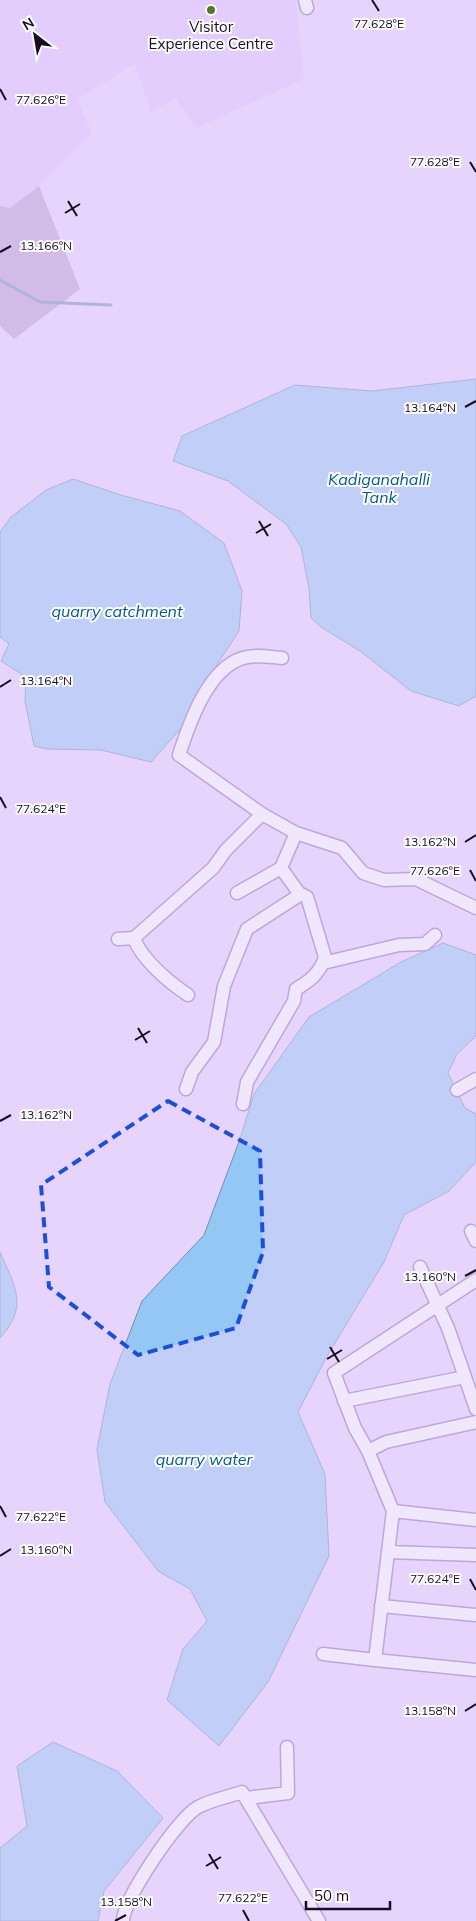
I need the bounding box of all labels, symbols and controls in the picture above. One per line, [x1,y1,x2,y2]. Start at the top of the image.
marker: Visitor Experience Centre [205,4,217,16]
north arrow [10,10,60,60]
text: N [19,13,37,34]
text: 77.628°E [354,16,404,31]
place label: Visitor Experience Centre [149,17,273,53]
text: 77.626°E [16,92,66,107]
text: 77.628°E [410,154,460,169]
text: 13.166°N [20,238,72,253]
text: 13.164°N [404,400,456,415]
water label: Kadiganahalli Tank [328,469,430,507]
water label: quarry catchment [51,601,183,621]
text: 13.164°N [20,673,72,688]
text: 77.624°E [16,801,66,816]
text: 13.162°N [404,834,456,849]
text: 77.626°E [410,863,460,878]
text: 13.162°N [20,1107,72,1122]
text: 13.160°N [404,1269,456,1284]
water label: quarry water [156,1449,253,1469]
text: 77.622°E [16,1509,66,1524]
text: 13.160°N [20,1542,72,1557]
text: 77.624°E [410,1571,460,1586]
text: 13.158°N [404,1703,456,1718]
scale bar [306,1878,390,1910]
text: 50 m [314,1886,349,1905]
text: 77.622°E [218,1890,268,1905]
text: 13.158°N [100,1894,152,1909]

